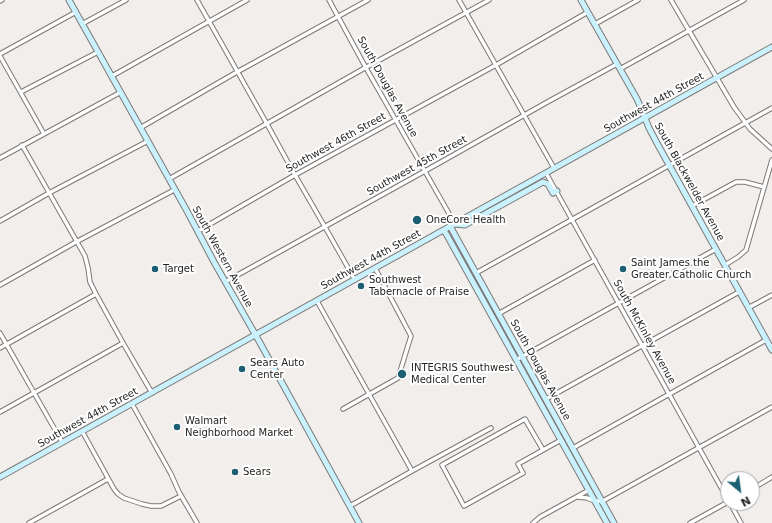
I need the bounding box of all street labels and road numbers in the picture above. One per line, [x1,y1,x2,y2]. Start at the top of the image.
street label: South Douglas Avenue [354,35,420,139]
street label: Southwest 44th Street [602,71,706,135]
street label: Southwest 46th Street [284,111,388,175]
street label: South Blackwelder Avenue [651,121,727,243]
street label: Southwest 45th Street [365,134,469,198]
street label: South Western Avenue [189,204,255,310]
street label: Southwest 44th Street [319,228,423,292]
street label: South McKinley Avenue [610,278,678,386]
street label: South Douglas Avenue [507,318,573,422]
street label: Southwest 44th Street [36,386,140,450]

